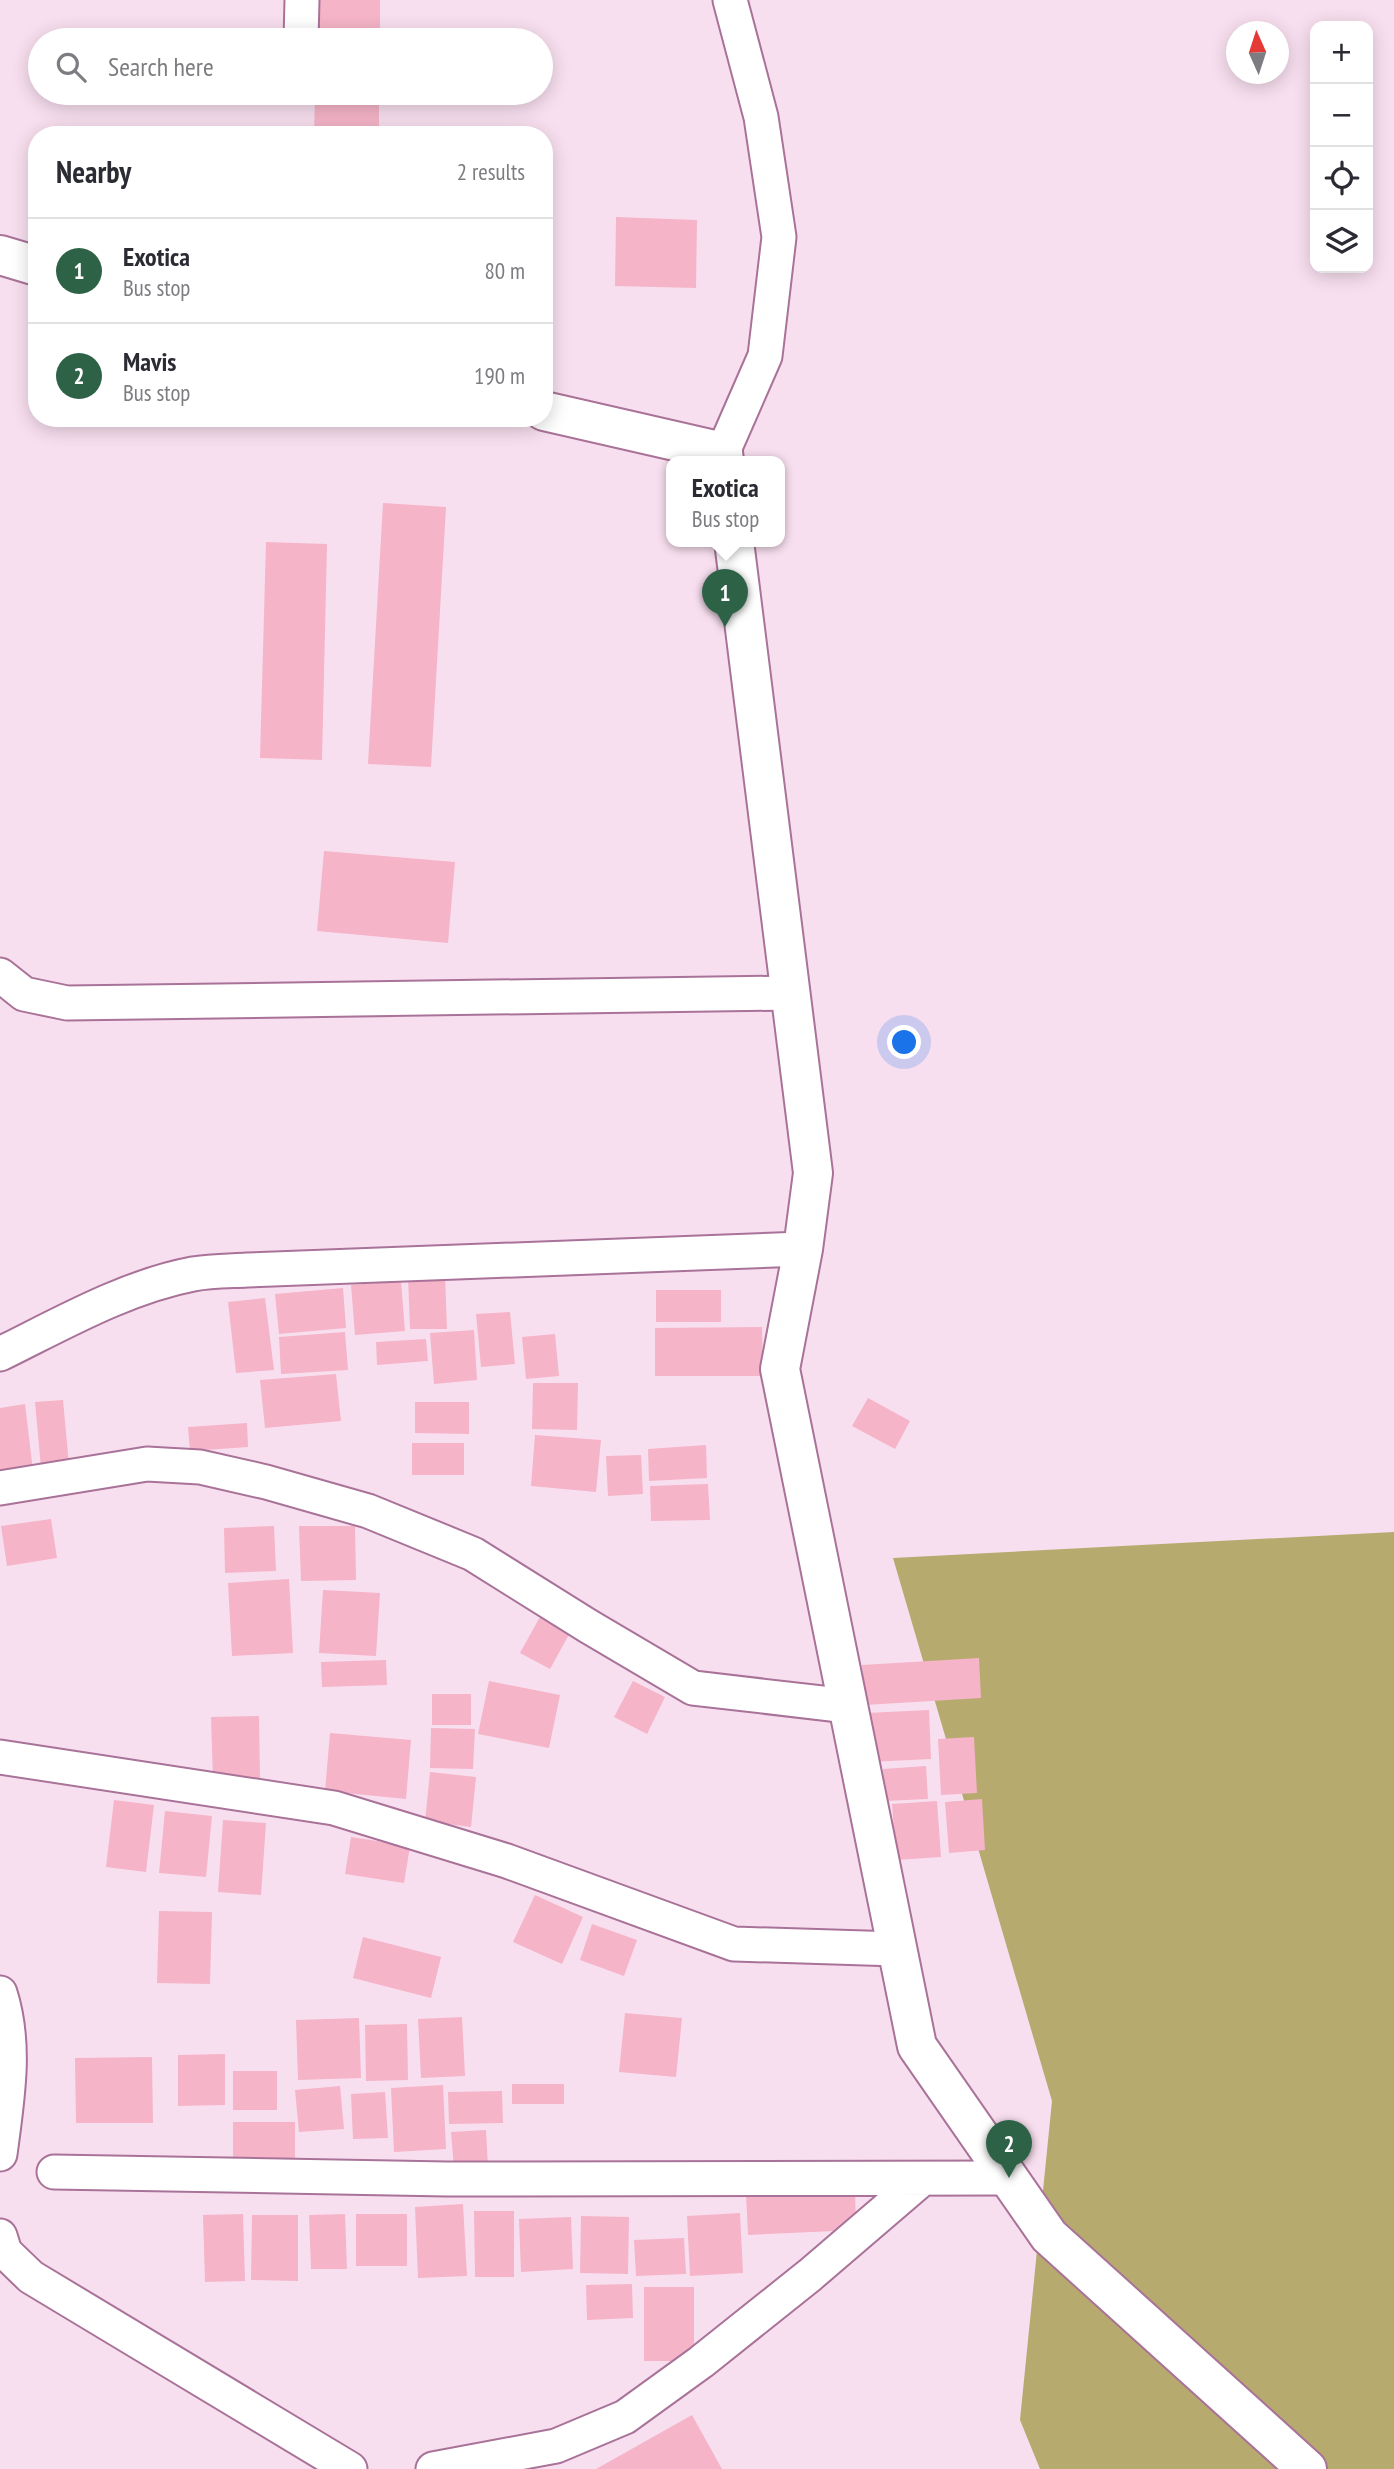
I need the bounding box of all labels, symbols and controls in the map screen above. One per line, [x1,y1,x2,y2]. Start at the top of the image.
north arrow [1226,21,1289,84]
map controls [1310,21,1373,273]
button: + [1310,21,1373,84]
search box [28,28,553,105]
icon: search [52,48,90,86]
text: Search here [108,50,214,83]
button: − [1310,84,1373,147]
button: locate [1310,147,1373,210]
text: Nearby [56,152,131,191]
text: 2 results [457,157,525,186]
button: layers [1310,210,1373,273]
text: Exotica [123,240,190,273]
text: 1 [74,256,85,285]
text: 80 m [484,256,525,285]
text: Bus stop [123,273,190,302]
text: Mavis [123,345,176,378]
text: 2 [74,361,85,390]
text: 190 m [474,361,525,390]
text: Bus stop [123,378,190,407]
popup [666,456,785,547]
text: Exotica [692,471,759,504]
text: Bus stop [692,504,759,533]
pin: 1 [702,569,748,627]
your location [887,1025,921,1059]
pin: 2 [986,2120,1032,2178]

